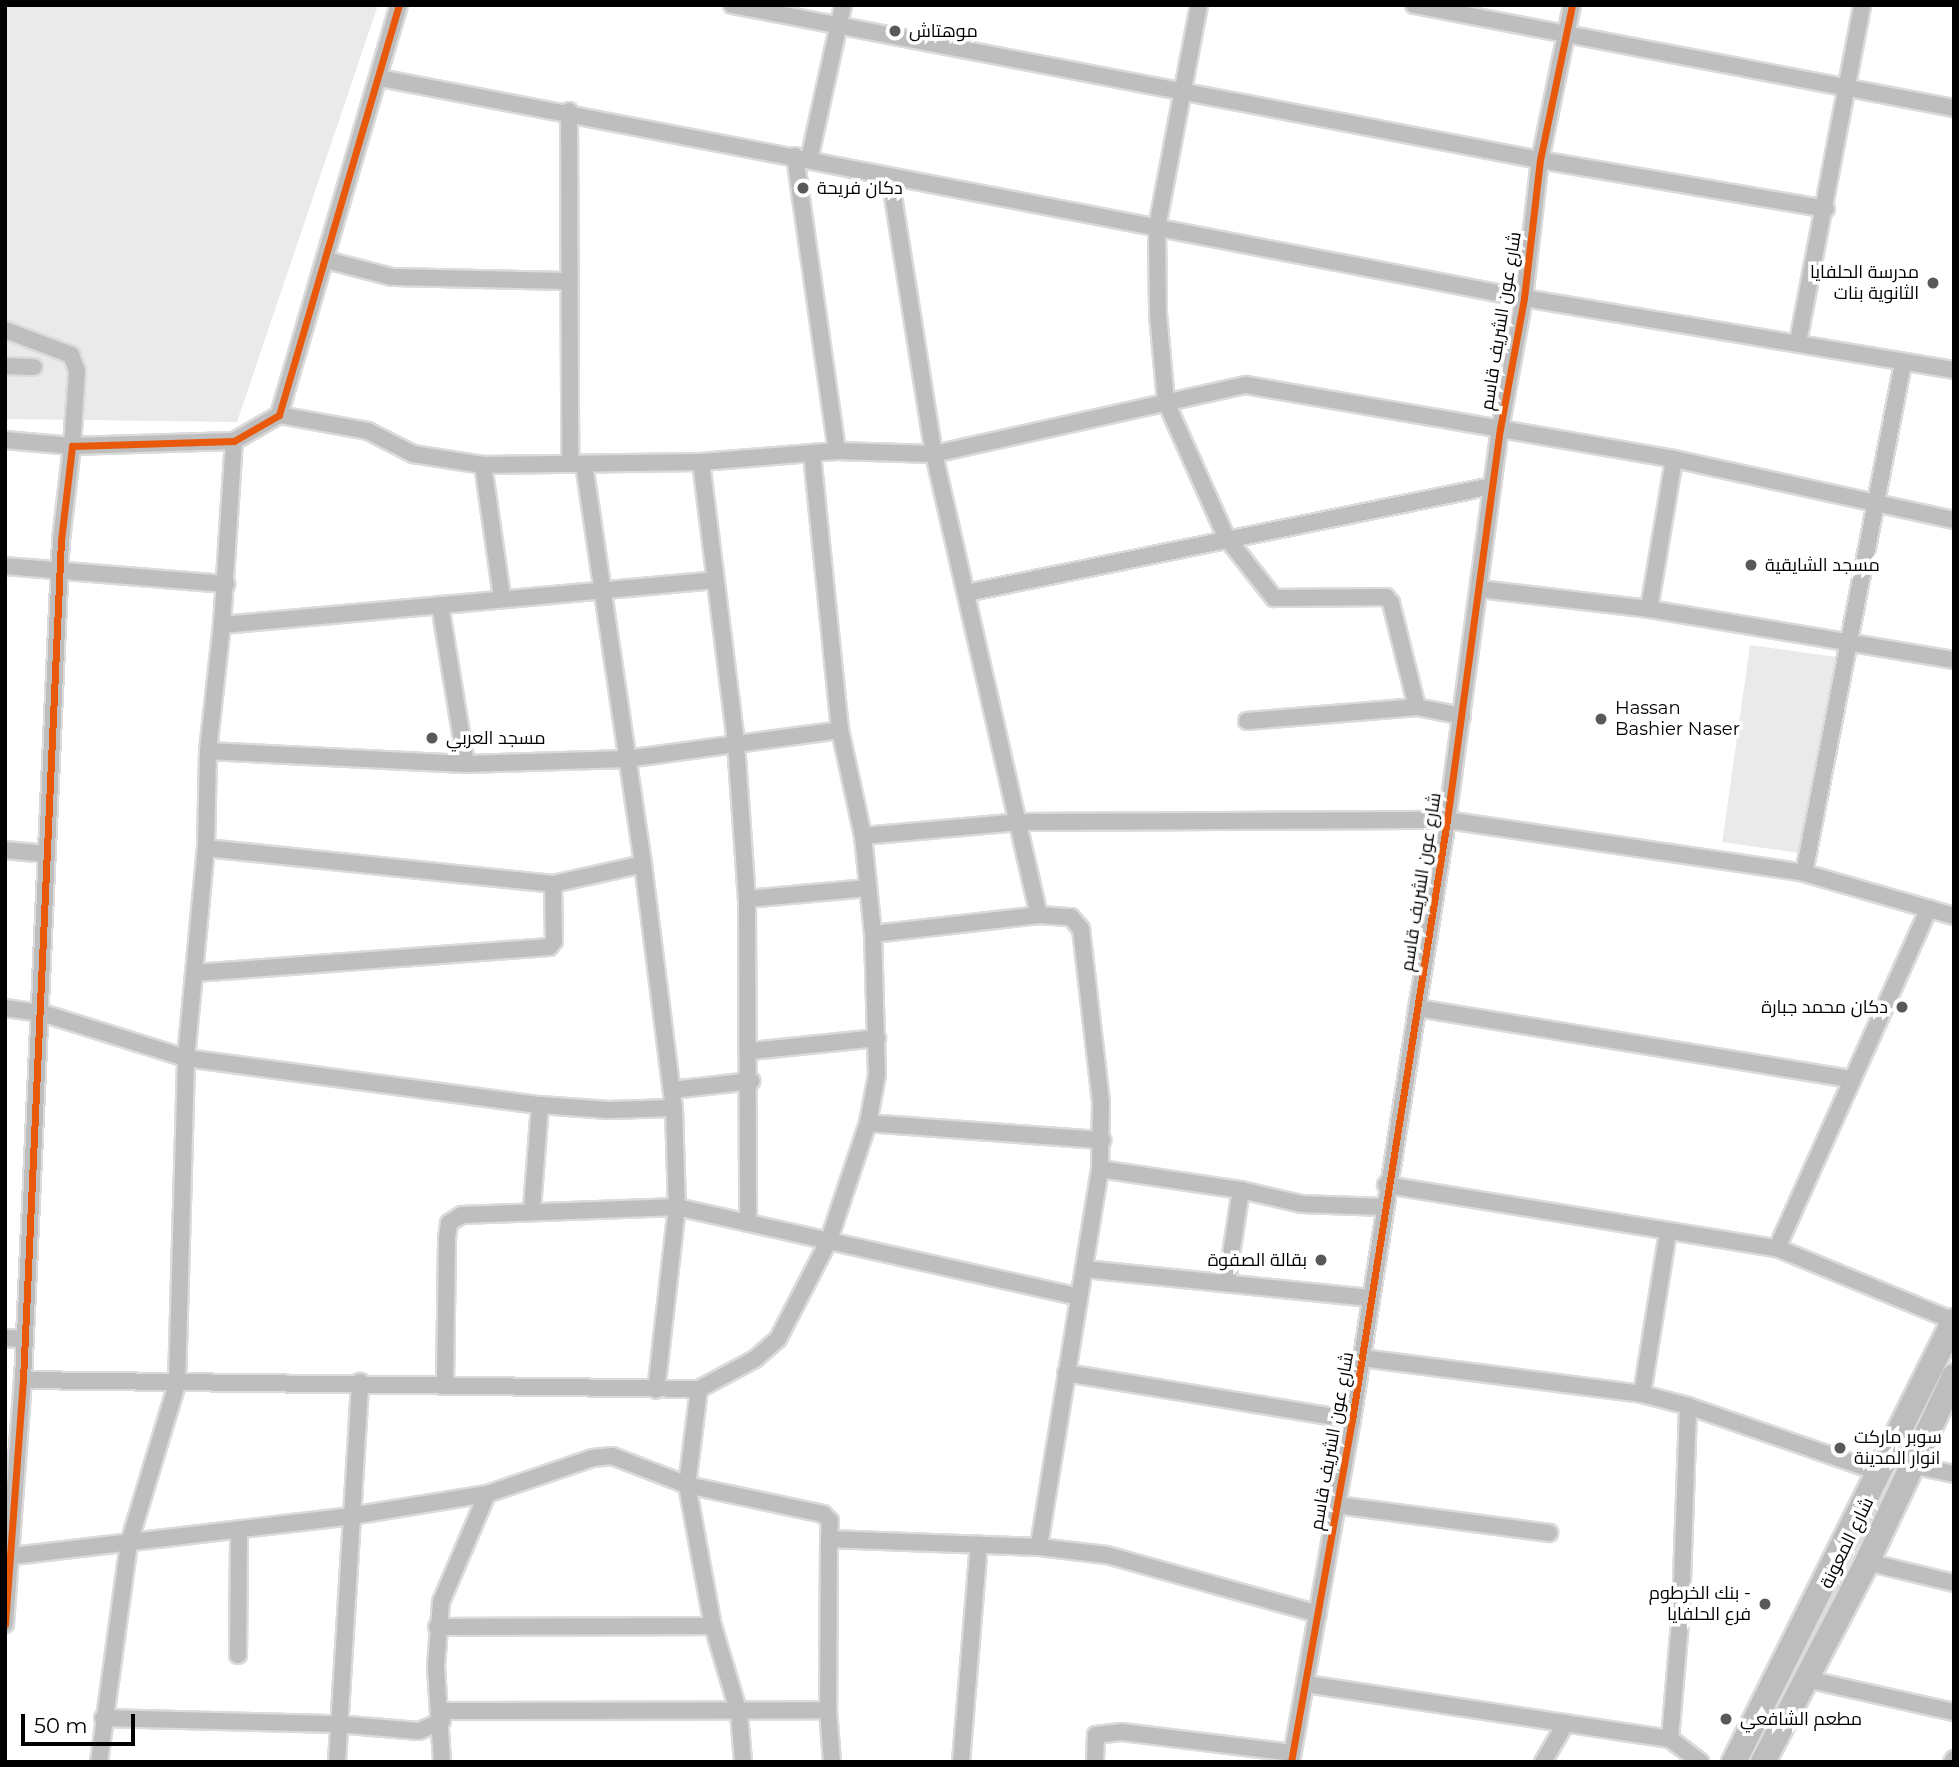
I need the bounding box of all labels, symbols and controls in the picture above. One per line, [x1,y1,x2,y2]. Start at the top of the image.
place label: موهتاش [909,20,978,42]
marker: موهتاش [887,23,903,39]
place label: دكان فريحة [817,177,903,199]
marker: دكان فريحة [795,180,811,196]
street label: شارع عون الشريف قاسم [1476,230,1526,412]
place label: مدرسة الحلفايا الثانوية بنات [1810,262,1919,304]
marker: مدرسة الحلفايا الثانوية بنات [1925,275,1941,291]
place label: مسجد الشايقية [1765,554,1880,576]
marker: مسجد الشايقية [1743,557,1759,573]
place label: Hassan Bashier Naser [1615,698,1740,740]
marker: Hassan Bashier Naser [1593,711,1609,727]
place label: مسجد العربي [446,727,546,749]
marker: مسجد العربي [424,730,440,746]
street label: شارع عون الشريف قاسم [1396,791,1446,973]
place label: دكان محمد جبارة [1761,996,1888,1018]
marker: دكان محمد جبارة [1894,999,1910,1015]
place label: بقالة الصفوة [1208,1249,1307,1271]
marker: بقالة الصفوة [1313,1252,1329,1268]
street label: شارع عون الشريف قاسم [1306,1350,1358,1532]
place label: سوبر ماركت انوار المدينة [1854,1427,1942,1470]
marker: سوبر ماركت انوار المدينة [1832,1440,1848,1456]
street label: شارع المعونة [1816,1494,1878,1592]
place label: بنك الخرطوم - فرع الحلفايا [1649,1583,1751,1626]
marker: بنك الخرطوم - فرع الحلفايا [1757,1596,1773,1612]
scale bar [24,1700,138,1744]
place label: مطعم الشافعي [1740,1708,1862,1730]
marker: مطعم الشافعي [1718,1711,1734,1727]
text: 50 m [34,1713,88,1738]

